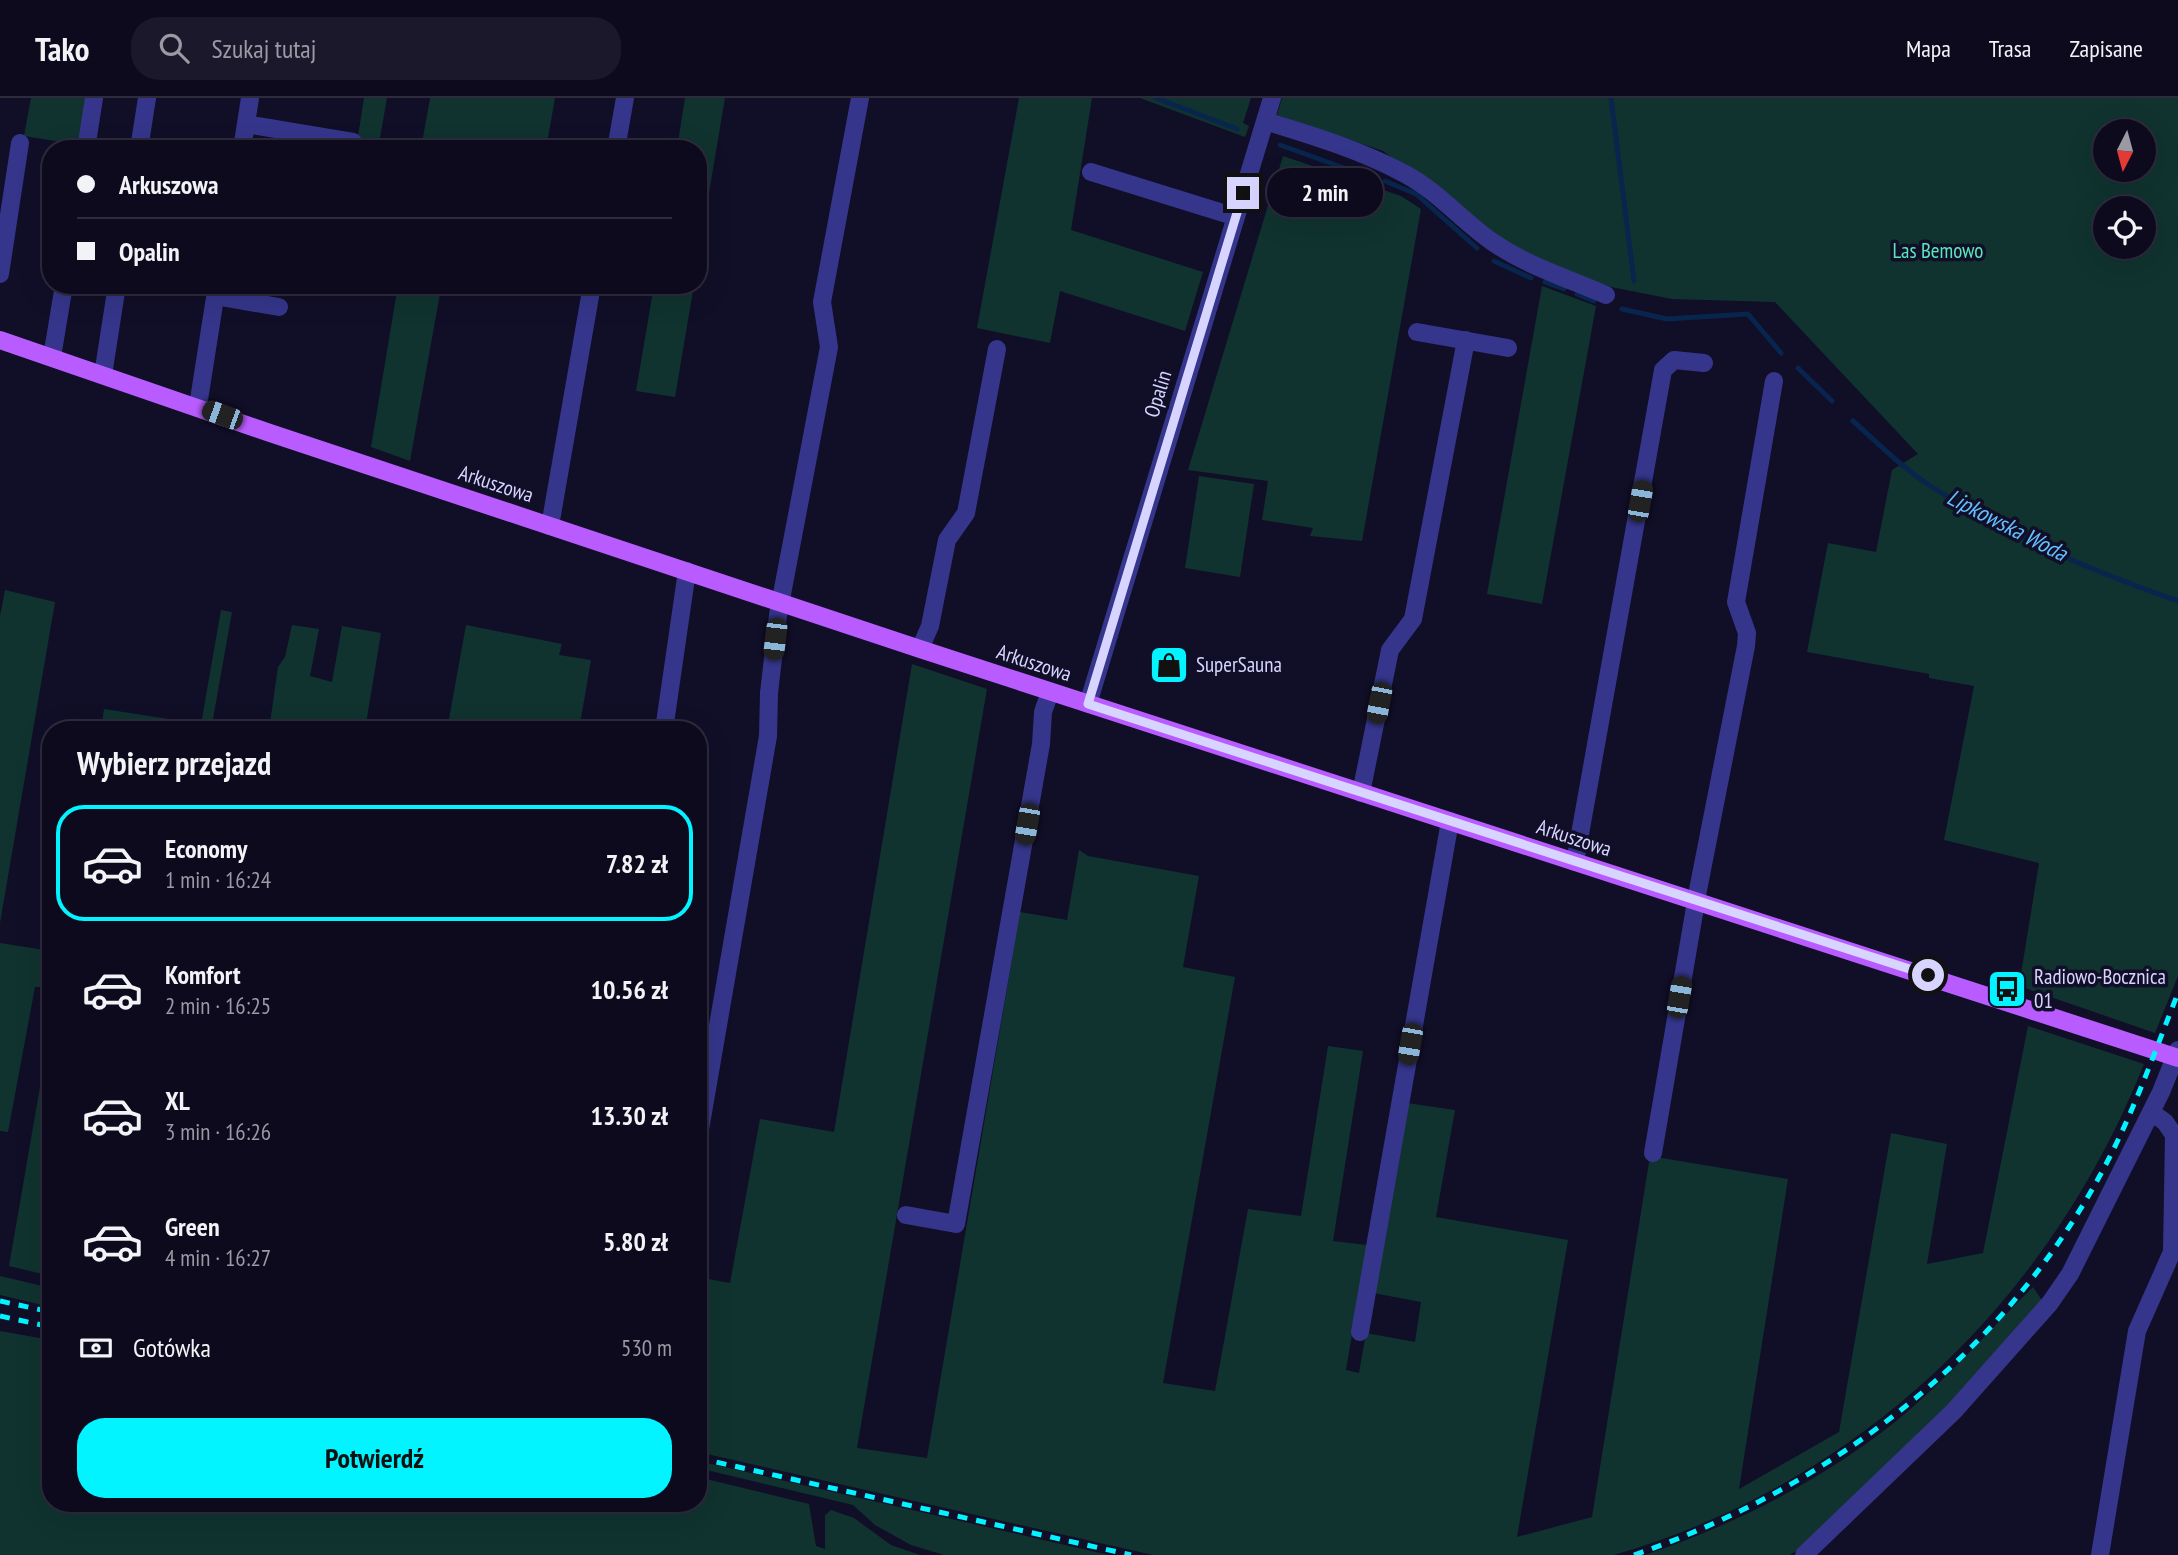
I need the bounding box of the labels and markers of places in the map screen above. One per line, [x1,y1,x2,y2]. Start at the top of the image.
shop icon: SuperSauna [1148,644,1190,686]
place label: SuperSauna [1196,651,1282,678]
place label: Radiowo-Bocznica 01 [2034,963,2166,1014]
bus stop icon: Radiowo-Bocznica 01 [1986,968,2028,1010]

